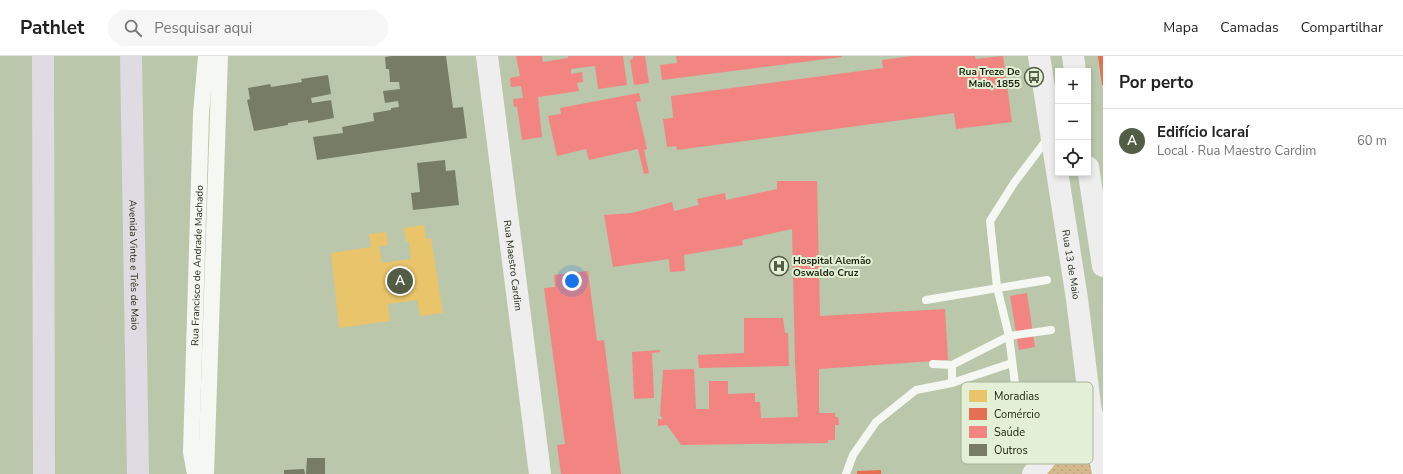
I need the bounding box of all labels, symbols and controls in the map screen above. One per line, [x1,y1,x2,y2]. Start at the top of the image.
search box [108,10,388,46]
text: Pathlet [20,15,84,41]
icon: search [122,17,144,39]
text: Pesquisar aqui [154,18,252,38]
text: Mapa [1163,18,1198,37]
text: Camadas [1220,18,1279,37]
text: Compartilhar [1301,18,1383,37]
place label: Rua Treze De Maio, 1855 [959,65,1021,91]
bus stop icon: Rua Treze De Maio, 1855 [1023,66,1045,88]
map controls [1055,68,1091,176]
button: + [1055,68,1091,104]
text: Por perto [1119,71,1194,94]
button: − [1055,104,1091,140]
text: Edifício Icaraí [1157,122,1249,142]
text: A [1127,132,1137,150]
text: 60 m [1357,132,1387,150]
button: locate [1055,140,1091,176]
text: Local · Rua Maestro Cardim [1157,142,1316,160]
street label: Rua Francisco de Andrade Machado [188,185,207,346]
street label: Avenida Vinte e Três de Maio [125,200,142,331]
street label: Rua Maestro Cardim [500,219,525,312]
street label: Rua 13 de Maio [1058,229,1083,301]
place label: Hospital Alemão Oswaldo Cruz [793,254,871,280]
hospital icon: Hospital Alemão Oswaldo Cruz [768,255,790,277]
pin: A [387,266,413,296]
your location [562,271,582,291]
legend [961,382,1093,464]
text: Moradias [994,389,1039,404]
text: Comércio [994,407,1040,422]
text: Saúde [994,425,1025,440]
text: Outros [994,443,1028,458]

